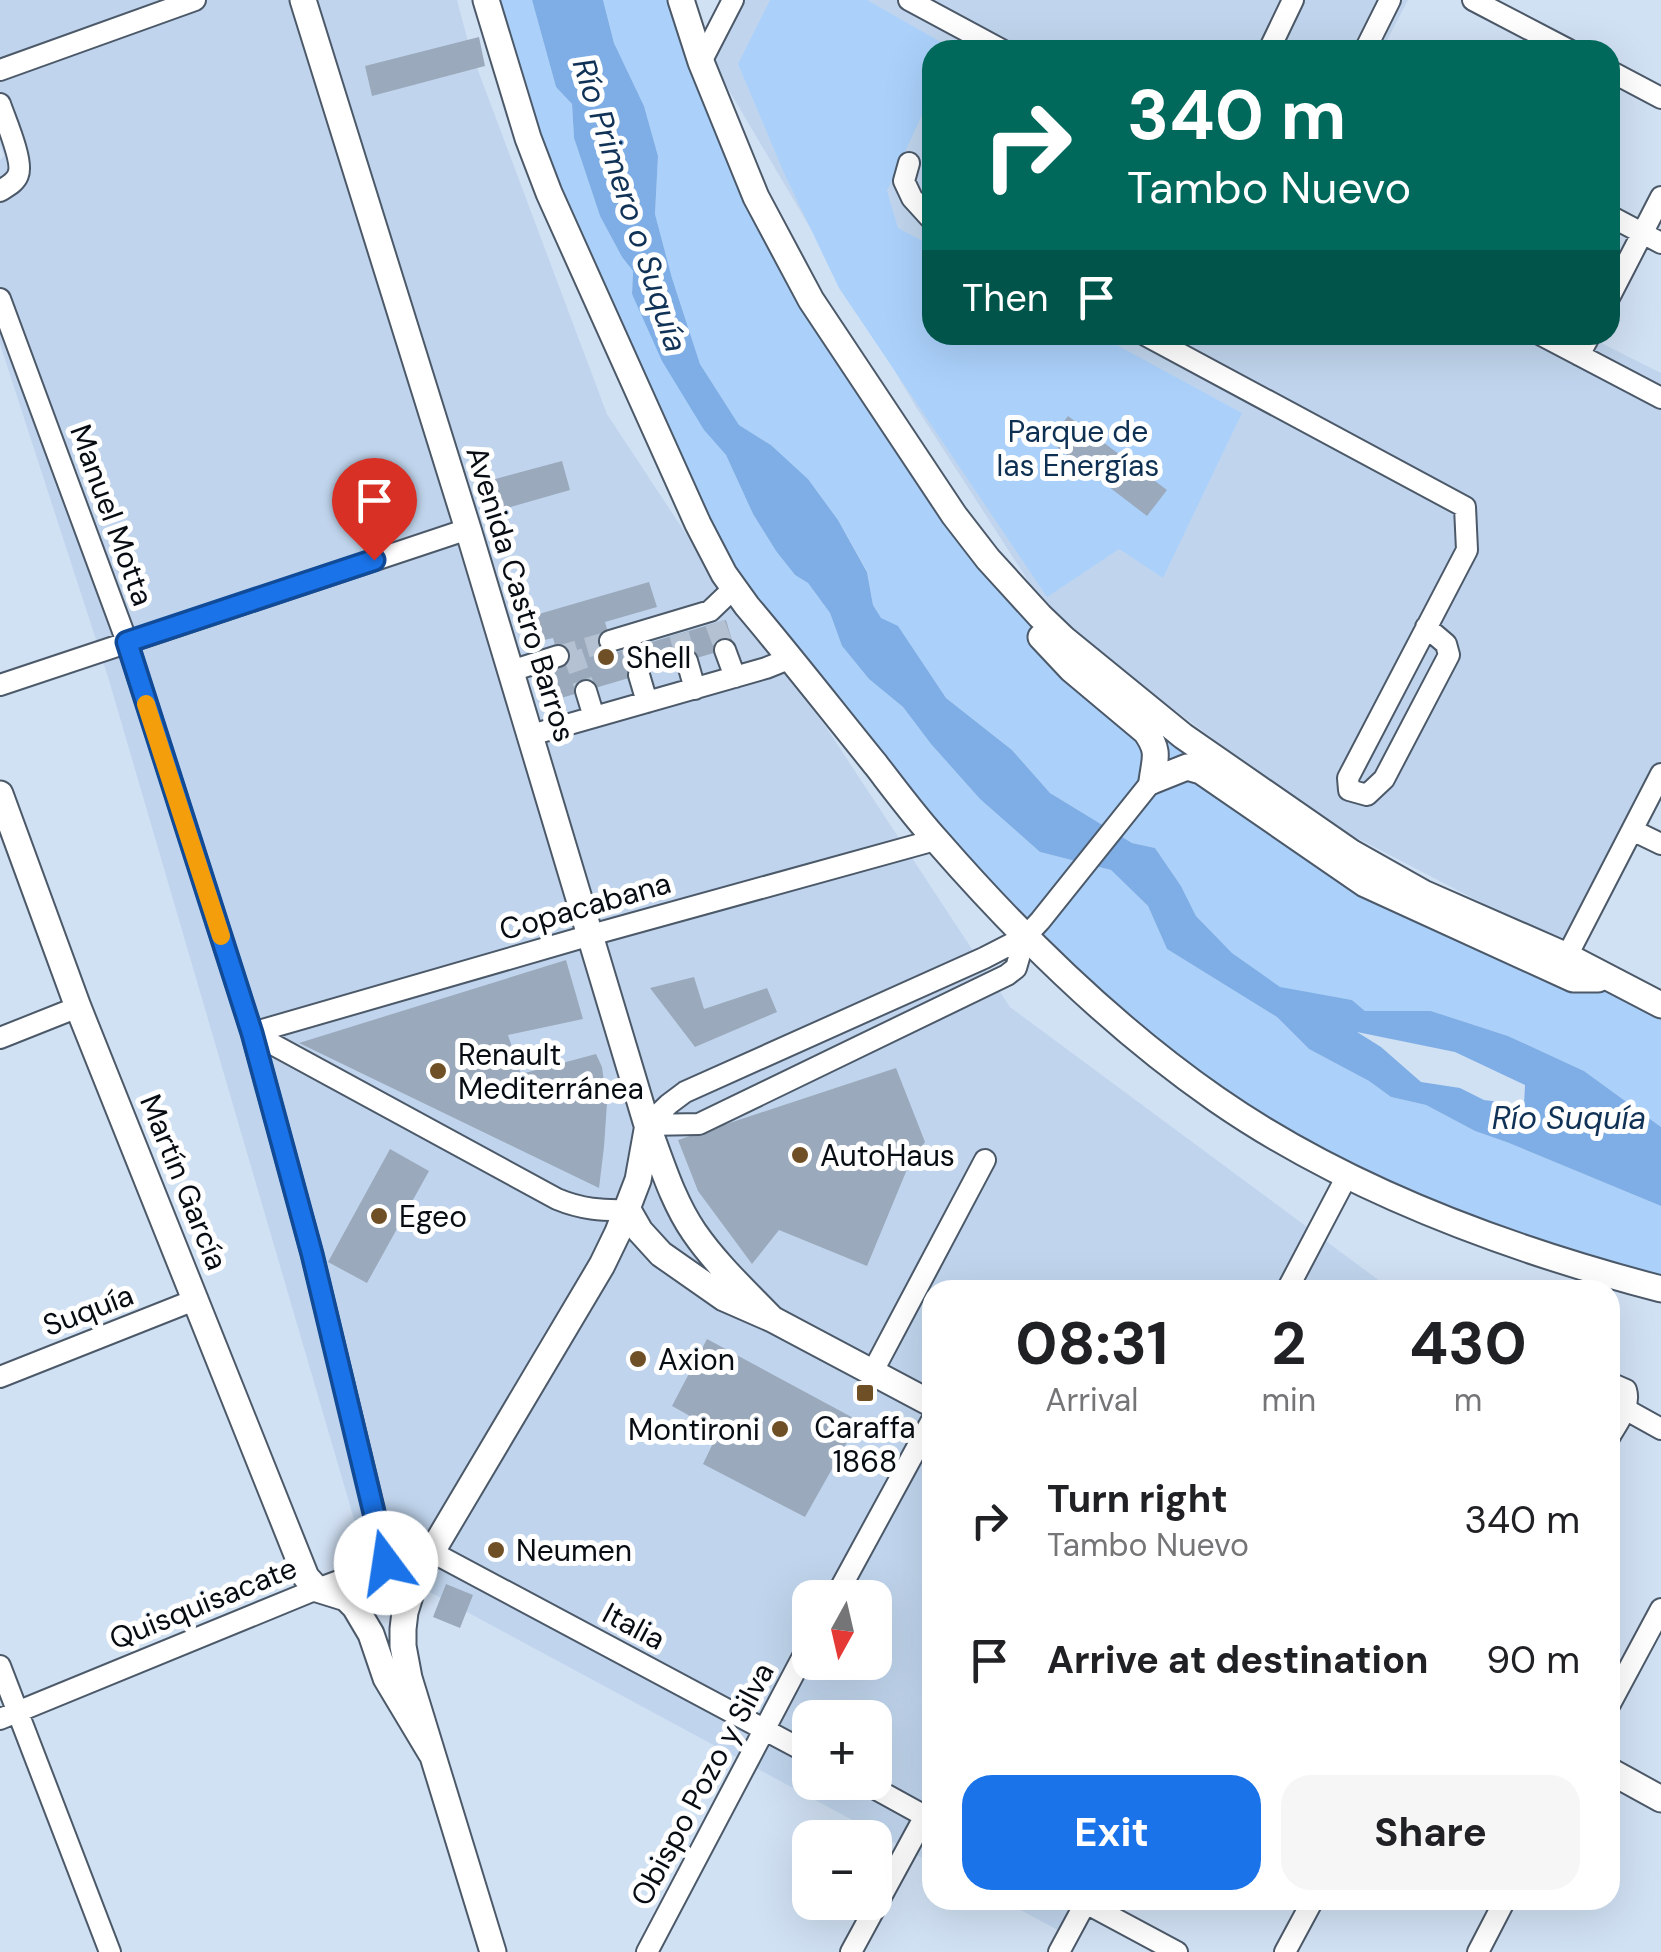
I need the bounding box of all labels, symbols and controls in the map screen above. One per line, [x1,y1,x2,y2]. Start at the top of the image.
water label: Río Primero o Suquía [563,53,697,357]
text: 340 m [1127,70,1346,161]
icon: right [962,80,1092,210]
text: Tambo Nuevo [1127,158,1411,217]
icon: arrive [1069,270,1124,325]
text: Then [962,273,1049,323]
park label: Parque de las Energías [997,412,1159,485]
street label: Manuel Motta [61,419,163,611]
street label: Avenida Castro Barros [457,441,585,747]
pin [332,458,417,561]
icon: arrive [347,473,402,528]
place label: Shell [626,638,691,677]
marker: Shell [595,646,617,668]
street label: Copacabana [495,863,675,949]
place label: Renault Mediterránea [458,1035,644,1108]
marker: Renault Mediterránea [427,1060,449,1082]
street label: Martín García [131,1088,237,1276]
water label: Río Suquía [1492,1097,1646,1139]
place label: AutoHaus [820,1136,955,1175]
marker: AutoHaus [789,1144,811,1166]
place label: Egeo [399,1197,467,1236]
marker: Egeo [368,1205,390,1227]
street label: Suquía [37,1275,139,1345]
text: 08:31 [1015,1304,1168,1383]
text: 2 [1272,1304,1306,1383]
text: 430 [1409,1304,1527,1383]
place label: Axion [658,1340,735,1379]
marker: Axion [627,1348,649,1370]
text: Arrival [1045,1379,1138,1421]
text: min [1262,1379,1316,1421]
text: m [1454,1379,1482,1421]
marker: Caraffa 1868 [854,1382,876,1404]
place label: Caraffa 1868 [814,1408,916,1481]
place label: Montironi [628,1410,760,1449]
marker: Montironi [769,1418,791,1440]
text: Turn right [1047,1474,1228,1524]
icon: right [962,1493,1017,1548]
text: 340 m [1465,1495,1580,1545]
position arrow [334,1511,438,1615]
text: Tambo Nuevo [1047,1524,1249,1566]
place label: Neumen [516,1531,632,1570]
marker: Neumen [485,1539,507,1561]
street label: Quisquisacate [104,1548,302,1658]
north arrow [792,1580,892,1680]
map controls [792,1580,892,1920]
street label: Italia [596,1593,672,1659]
icon: arrive [962,1633,1017,1688]
text: Arrive at destination [1047,1635,1429,1685]
text: 90 m [1486,1635,1580,1685]
street label: Obispo Pozo y Silva [621,1656,783,1912]
button: + [792,1700,892,1800]
button: Exit [962,1775,1261,1890]
button: Share [1281,1775,1580,1890]
button: − [792,1820,892,1920]

